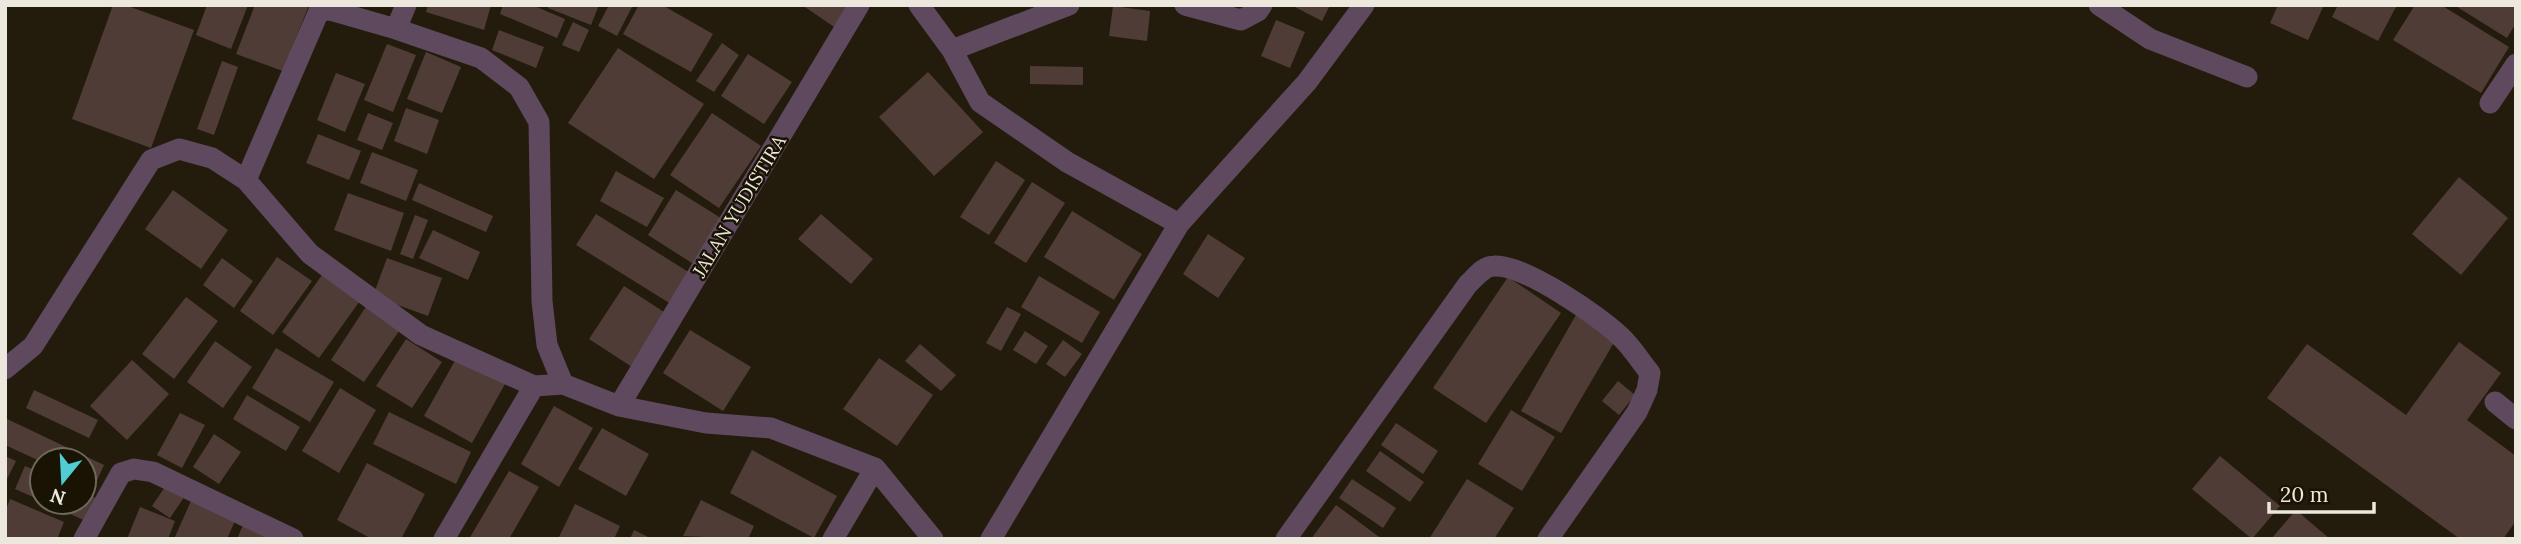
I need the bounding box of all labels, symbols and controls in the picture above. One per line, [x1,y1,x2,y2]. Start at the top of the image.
street label: JALAN YUDISTIRA [687,130,792,282]
north arrow [28,446,98,516]
scale bar [2269,470,2374,514]
text: 20 m [2280,481,2329,508]
text: N [47,483,68,511]

